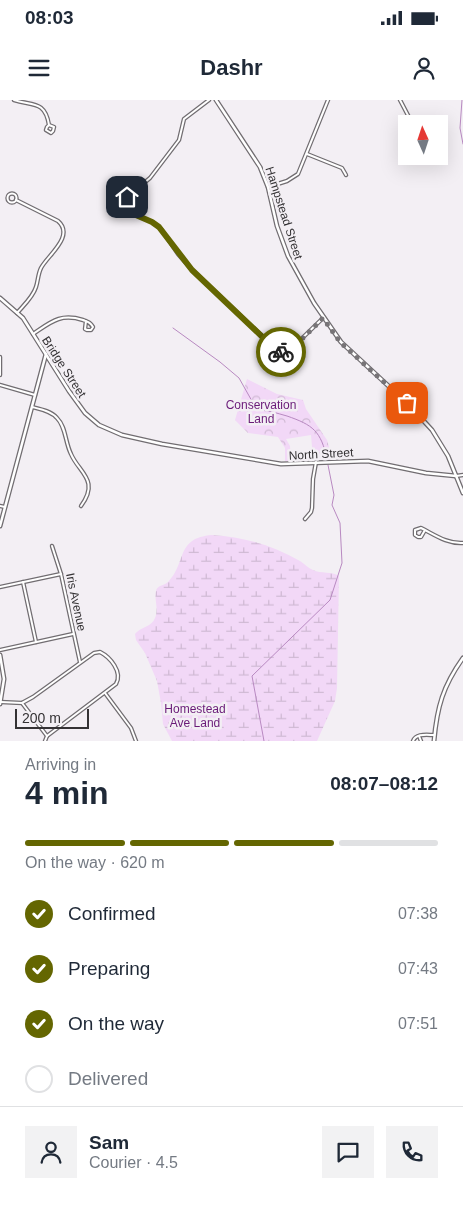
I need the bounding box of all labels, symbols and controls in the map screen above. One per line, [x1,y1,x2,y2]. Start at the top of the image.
text: 08:03 [25,7,74,28]
icon: menu [25,54,53,82]
icon: person [410,54,438,82]
text: Dashr [200,55,263,80]
north arrow [398,115,448,165]
map controls [398,115,448,165]
street label: Hampstead Street [262,165,306,262]
pin [106,176,148,218]
icon: home [113,183,141,211]
courier [256,327,306,377]
street label: Bridge Street [39,334,89,401]
icon: bike [267,338,295,366]
pin [386,382,428,424]
icon: bag [393,389,421,417]
park label: Conservation Land [226,398,296,426]
street label: North Street [288,445,354,463]
street label: Iris Avenue [63,572,89,633]
park label: Homestead Ave Land [164,702,226,730]
scale bar [15,706,89,729]
text: 200 m [22,710,61,726]
text: Arriving in [25,756,96,773]
text: 08:07–08:12 [330,773,438,794]
text: 4 min [25,775,109,811]
text: On the way · 620 m [25,854,165,871]
icon: check [25,900,53,928]
text: Confirmed [68,903,156,924]
text: 07:38 [398,905,438,922]
icon: check [25,955,53,983]
text: Preparing [68,958,150,979]
text: 07:43 [398,960,438,977]
icon: check [25,1010,53,1038]
text: On the way [68,1013,164,1034]
text: 07:51 [398,1015,438,1032]
text: Delivered [68,1068,148,1089]
button: person [25,1126,77,1178]
button: chat [322,1126,374,1178]
button: phone [386,1126,438,1178]
text: Sam [89,1132,129,1153]
text: Courier · 4.5 [89,1154,178,1171]

